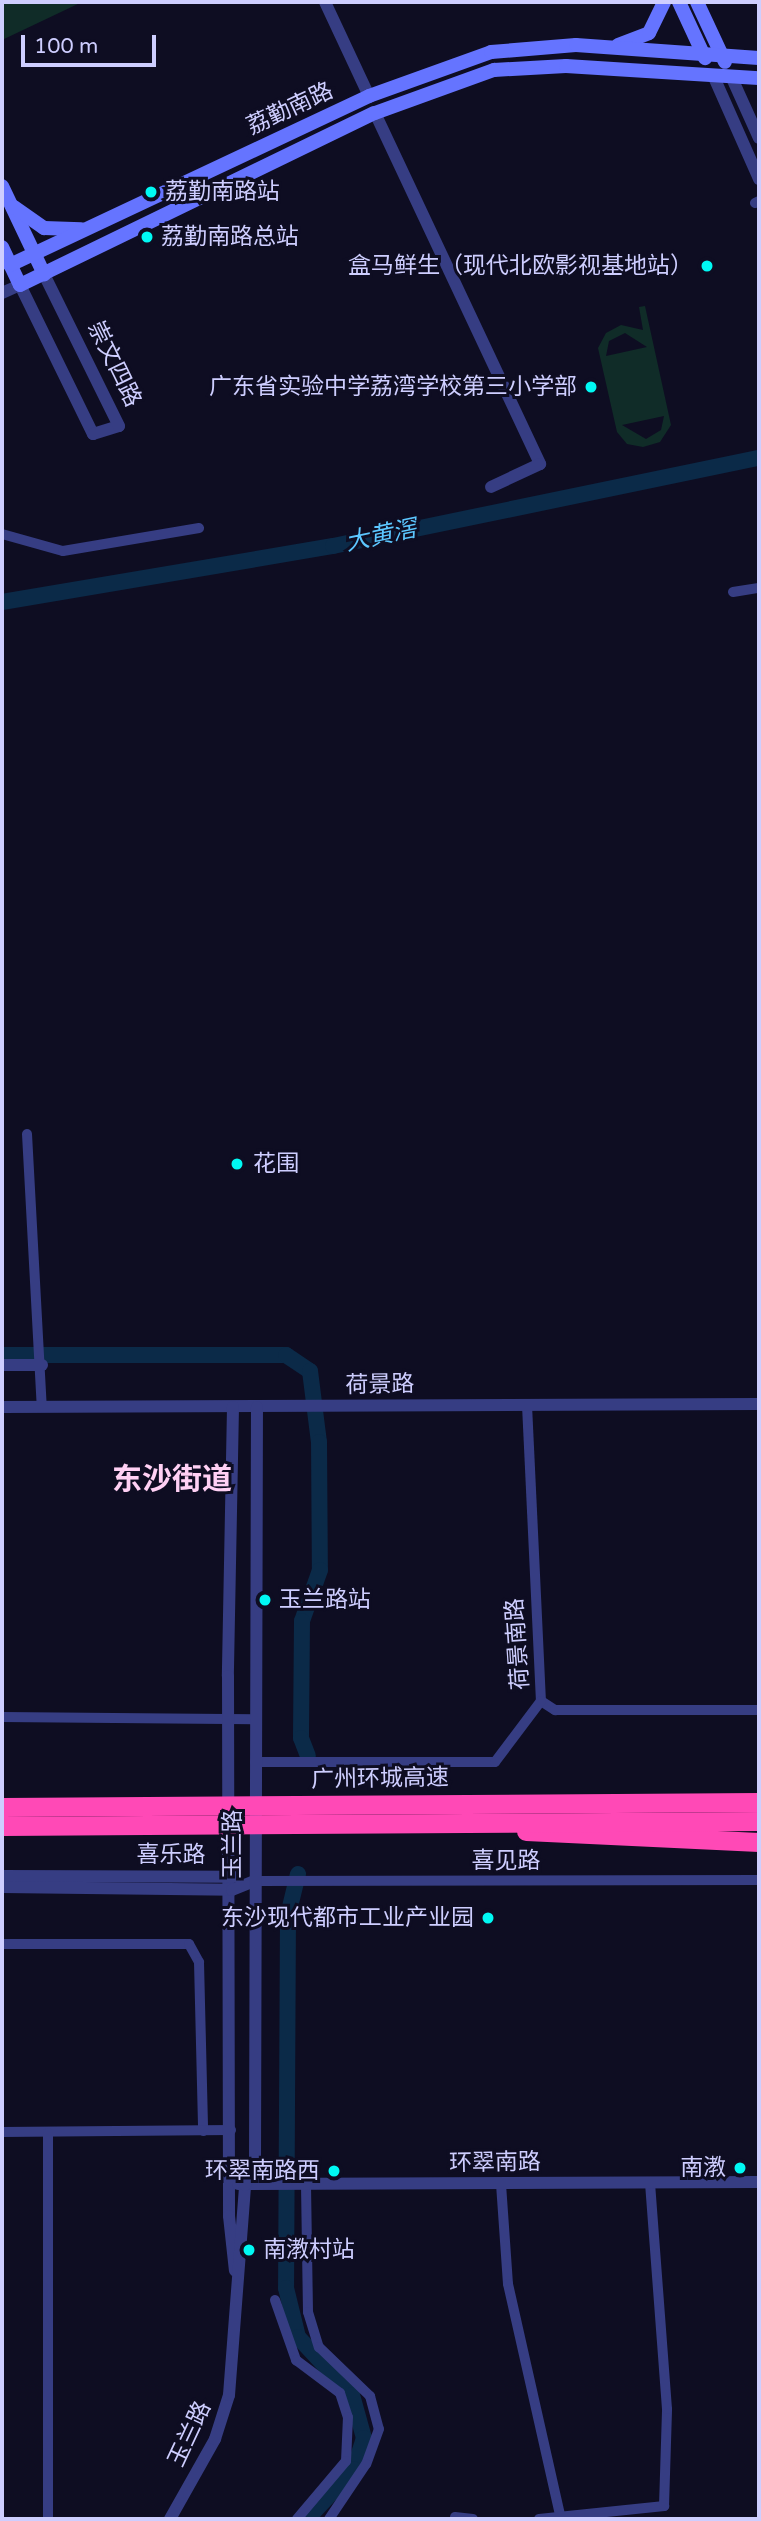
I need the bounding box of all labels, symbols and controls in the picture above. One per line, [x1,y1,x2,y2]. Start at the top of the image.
scale bar [24,21,159,65]
text: 100 m [34,34,98,59]
street label: 荔勤南路 [242,77,338,141]
place label: 荔勤南路站 [165,178,280,206]
marker: 荔勤南路站 [143,184,159,200]
place label: 荔勤南路总站 [161,223,299,251]
marker: 荔勤南路总站 [139,229,155,245]
place label: 盒马鲜生（现代北欧影视基地站） [348,252,693,280]
marker: 盒马鲜生（现代北欧影视基地站） [699,258,715,274]
street label: 崇文四路 [81,317,147,411]
place label: 广东省实验中学荔湾学校第三小学部 [209,373,577,401]
marker: 广东省实验中学荔湾学校第三小学部 [583,379,599,395]
water label: 大黄滘 [343,514,419,558]
place label: 花围 [253,1150,299,1178]
marker: 花围 [227,1154,247,1174]
street label: 荷景路 [345,1371,415,1399]
district label: 东沙街道 [112,1462,232,1498]
place label: 玉兰路站 [279,1586,371,1614]
marker: 玉兰路站 [257,1592,273,1608]
street label: 荷景南路 [501,1597,535,1691]
street label: 广州环城高速 [311,1764,449,1794]
street label: 玉兰路 [219,1810,247,1878]
street label: 喜乐路 [137,1841,205,1869]
street label: 喜见路 [472,1847,540,1875]
place label: 东沙现代都市工业产业园 [221,1904,474,1932]
marker: 东沙现代都市工业产业园 [480,1910,496,1926]
street label: 环翠南路 [449,2148,541,2178]
place label: 南漖 [680,2154,726,2182]
place label: 环翠南路西 [205,2157,320,2185]
marker: 南漖 [732,2160,748,2176]
marker: 环翠南路西 [326,2163,342,2179]
place label: 南漖村站 [263,2236,355,2264]
marker: 南漖村站 [241,2242,257,2258]
street label: 玉兰路 [163,2397,217,2471]

